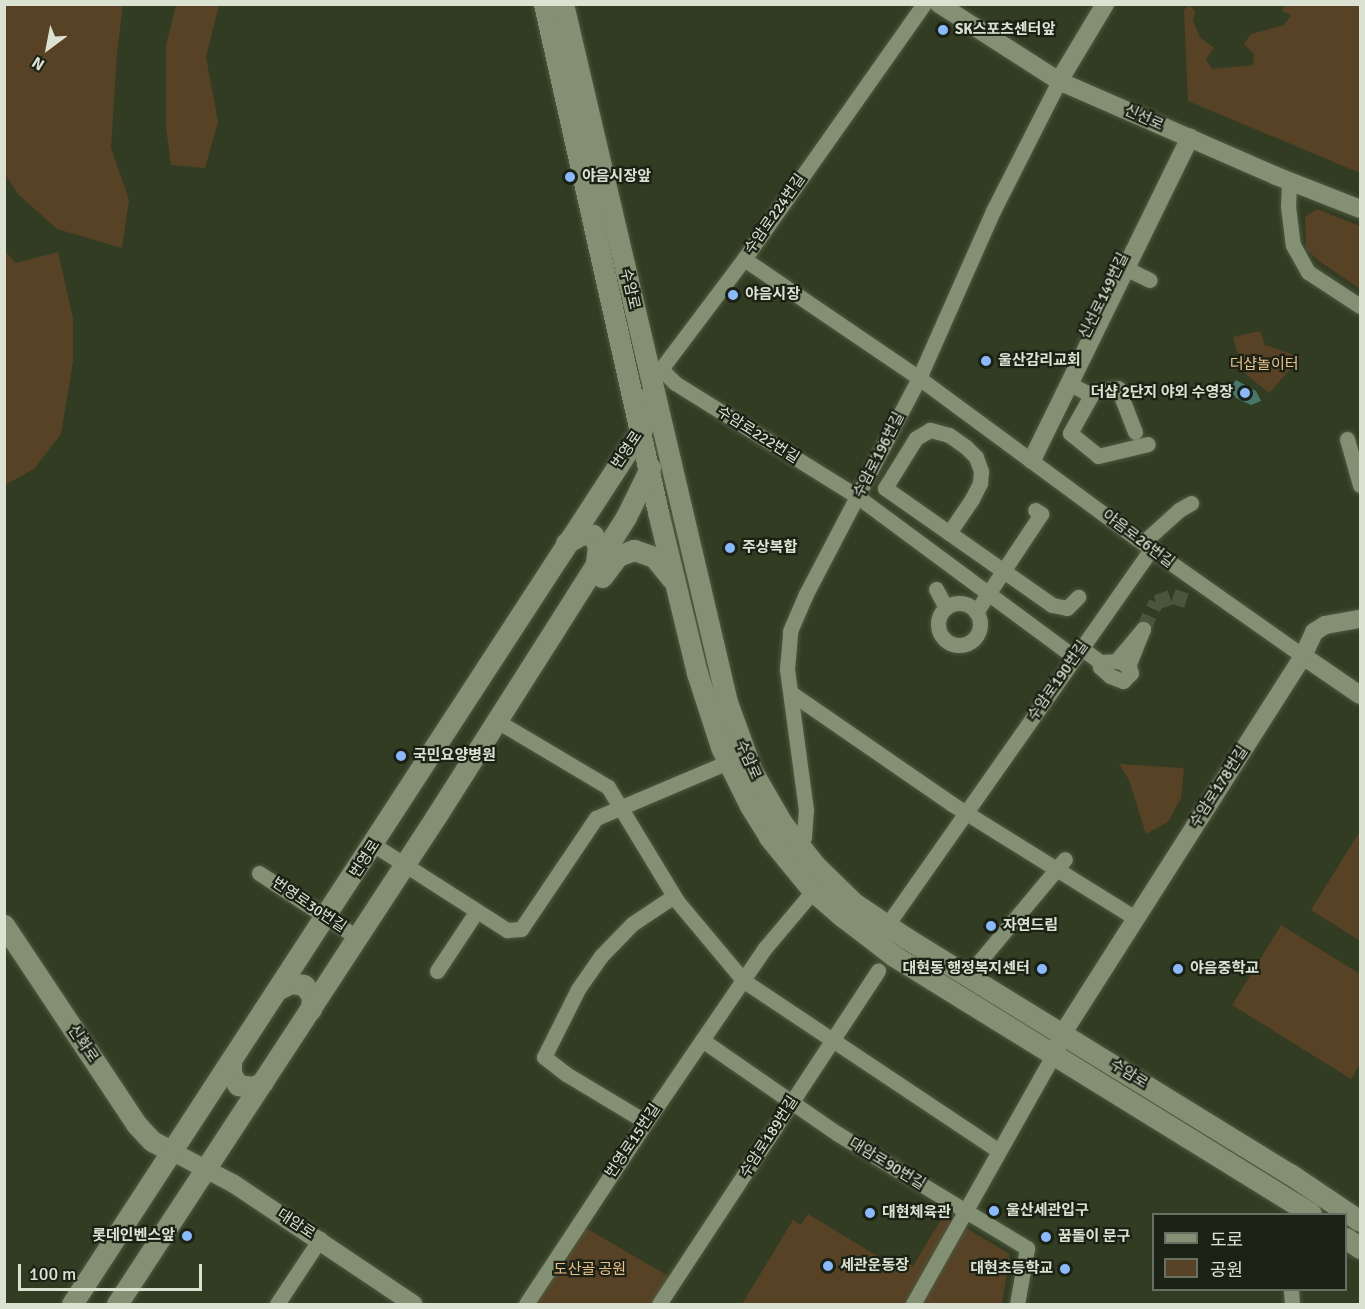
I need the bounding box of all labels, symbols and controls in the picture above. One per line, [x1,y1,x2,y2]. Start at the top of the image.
north arrow [18,18,78,78]
place label: SK스포츠센터앞 [955,21,1055,39]
marker: SK스포츠센터앞 [936,23,950,37]
text: N [28,52,48,75]
street label: 신선로 [1121,101,1167,135]
place label: 야음시장앞 [582,168,651,186]
marker: 야음시장앞 [563,170,577,184]
street label: 수암로224번길 [741,171,809,257]
street label: 신선로149번길 [1075,250,1133,342]
street label: 수암로 [617,267,643,311]
place label: 야음시장 [745,286,800,304]
marker: 야음시장 [726,288,740,302]
place label: 울산감리교회 [998,352,1081,370]
marker: 울산감리교회 [979,354,993,368]
park label: 더샵놀이터 [1230,356,1298,374]
place label: 더샵 2단지 야외 수영장 [1091,384,1233,402]
marker: 더샵 2단지 야외 수영장 [1238,386,1252,400]
street label: 수암로222번길 [714,403,802,467]
street label: 수암로196번길 [850,409,908,501]
street label: 번영로 [608,428,646,472]
street label: 야음로26번길 [1099,506,1177,572]
place label: 주상복합 [742,539,797,557]
marker: 주상복합 [723,541,737,555]
street label: 수암로190번길 [1024,638,1092,724]
street label: 수암로 [731,737,765,783]
street label: 수암로178번길 [1186,743,1252,831]
place label: 국민요양병원 [413,747,496,765]
marker: 국민요양병원 [394,749,408,763]
street label: 번영로 [346,837,384,881]
street label: 번영로30번길 [269,874,349,936]
place label: 자연드림 [1003,917,1058,935]
marker: 자연드림 [984,919,998,933]
place label: 대현동 행정복지센터 [903,960,1030,978]
place label: 야음중학교 [1190,960,1259,978]
marker: 대현동 행정복지센터 [1035,962,1049,976]
marker: 야음중학교 [1171,962,1185,976]
street label: 신화로 [64,1022,102,1066]
street label: 수암로 [1107,1055,1151,1093]
street label: 수암로189번길 [736,1093,802,1181]
street label: 번영로15번길 [602,1101,664,1181]
street label: 대암로90번길 [846,1134,928,1194]
place label: 울산세관입구 [1006,1202,1089,1220]
place label: 대현체육관 [882,1204,951,1222]
marker: 울산세관입구 [987,1204,1001,1218]
street label: 대암로 [274,1205,318,1243]
marker: 대현체육관 [863,1206,877,1220]
legend [1152,1213,1347,1291]
place label: 롯데인벤스앞 [92,1227,175,1245]
place label: 꿈돌이 문구 [1058,1228,1130,1246]
marker: 롯데인벤스앞 [180,1229,194,1243]
text: 도로 [1210,1229,1243,1251]
marker: 꿈돌이 문구 [1039,1230,1053,1244]
scale bar [21,1252,206,1290]
place label: 세관운동장 [840,1257,909,1275]
marker: 세관운동장 [821,1259,835,1273]
text: 공원 [1210,1259,1243,1281]
place label: 대현초등학교 [970,1260,1053,1278]
park label: 도산골 공원 [554,1261,626,1279]
marker: 대현초등학교 [1058,1262,1072,1276]
text: 100 m [29,1263,76,1285]

